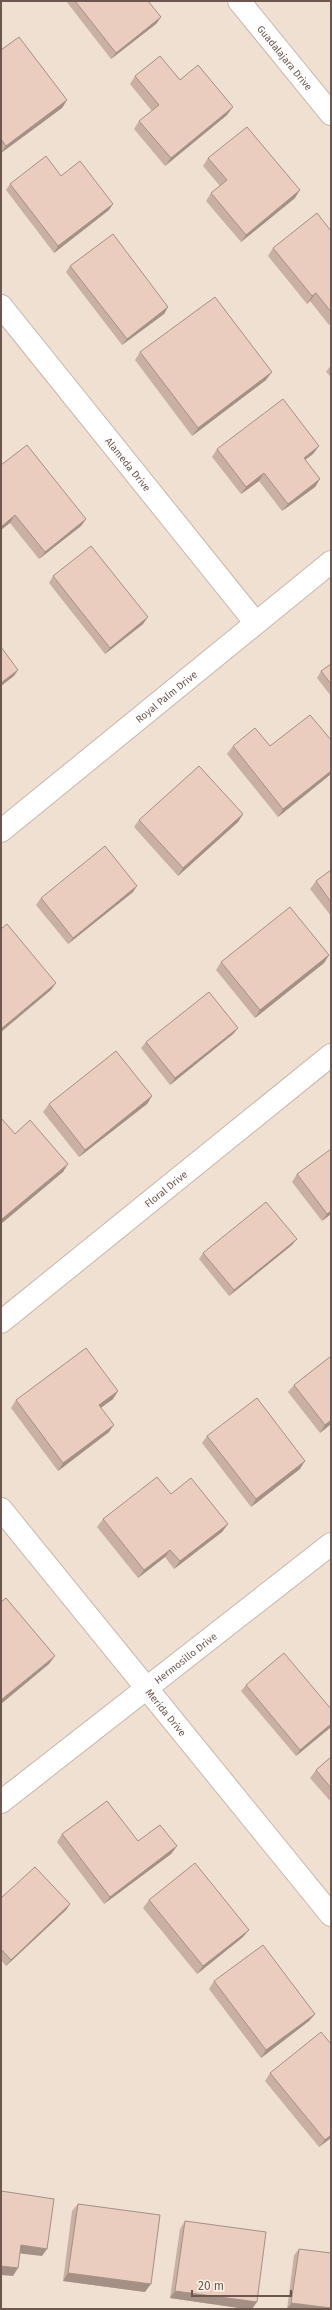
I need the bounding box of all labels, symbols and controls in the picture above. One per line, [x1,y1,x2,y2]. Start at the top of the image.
street label: Guadalajara Drive [254,23,314,93]
street label: Alameda Drive [102,435,153,494]
street label: Royal Palm Drive [134,669,200,726]
street label: Floral Drive [143,1169,190,1210]
street label: Hermosillo Drive [152,1631,220,1687]
street label: Merida Drive [143,1687,188,1739]
scale bar [192,2272,291,2298]
text: 20 m [198,2279,224,2293]

